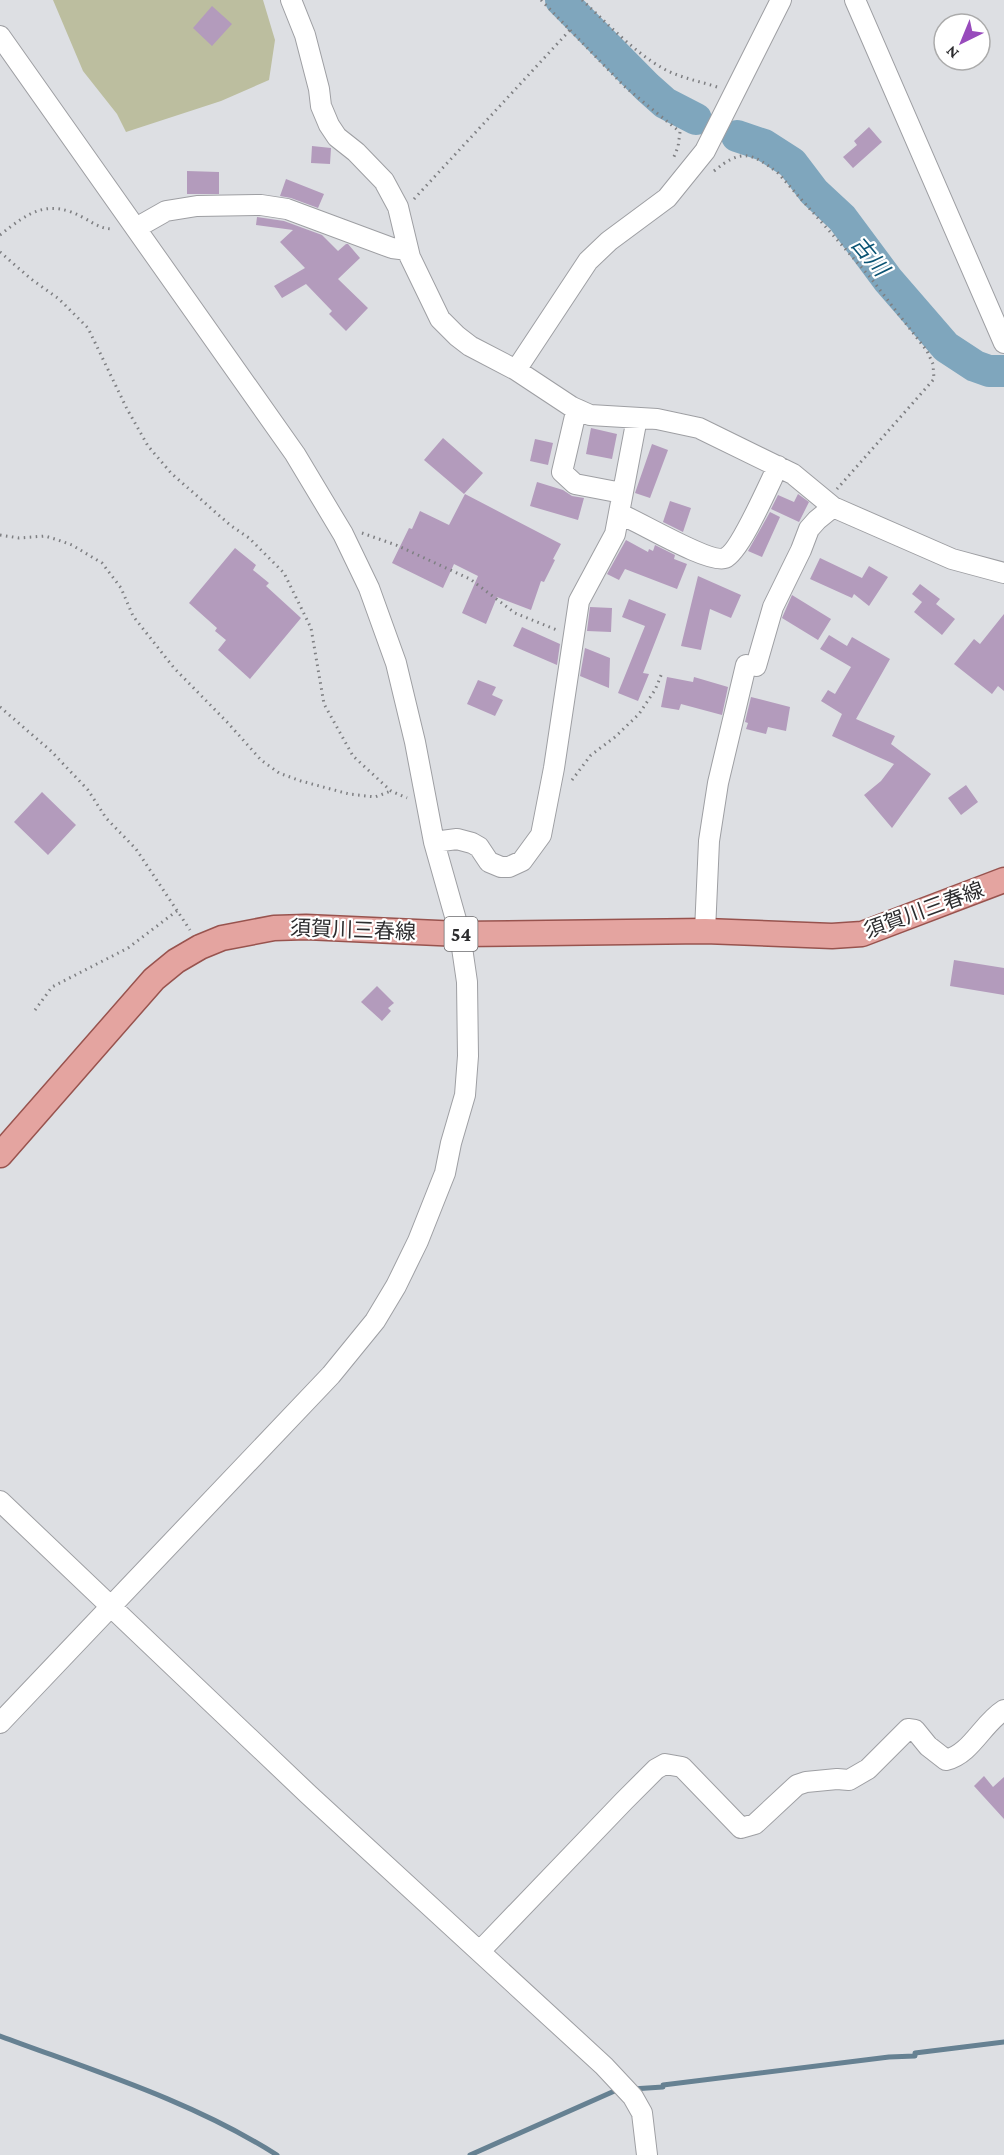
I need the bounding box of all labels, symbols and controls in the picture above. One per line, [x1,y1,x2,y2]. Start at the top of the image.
north arrow [932,12,992,72]
text: N [942,43,962,63]
water label: 古川 [846,231,895,282]
street label: 須賀川三春線 [861,877,987,943]
street label: 須賀川三春線 [290,916,416,944]
road number: 54 [444,917,478,951]

